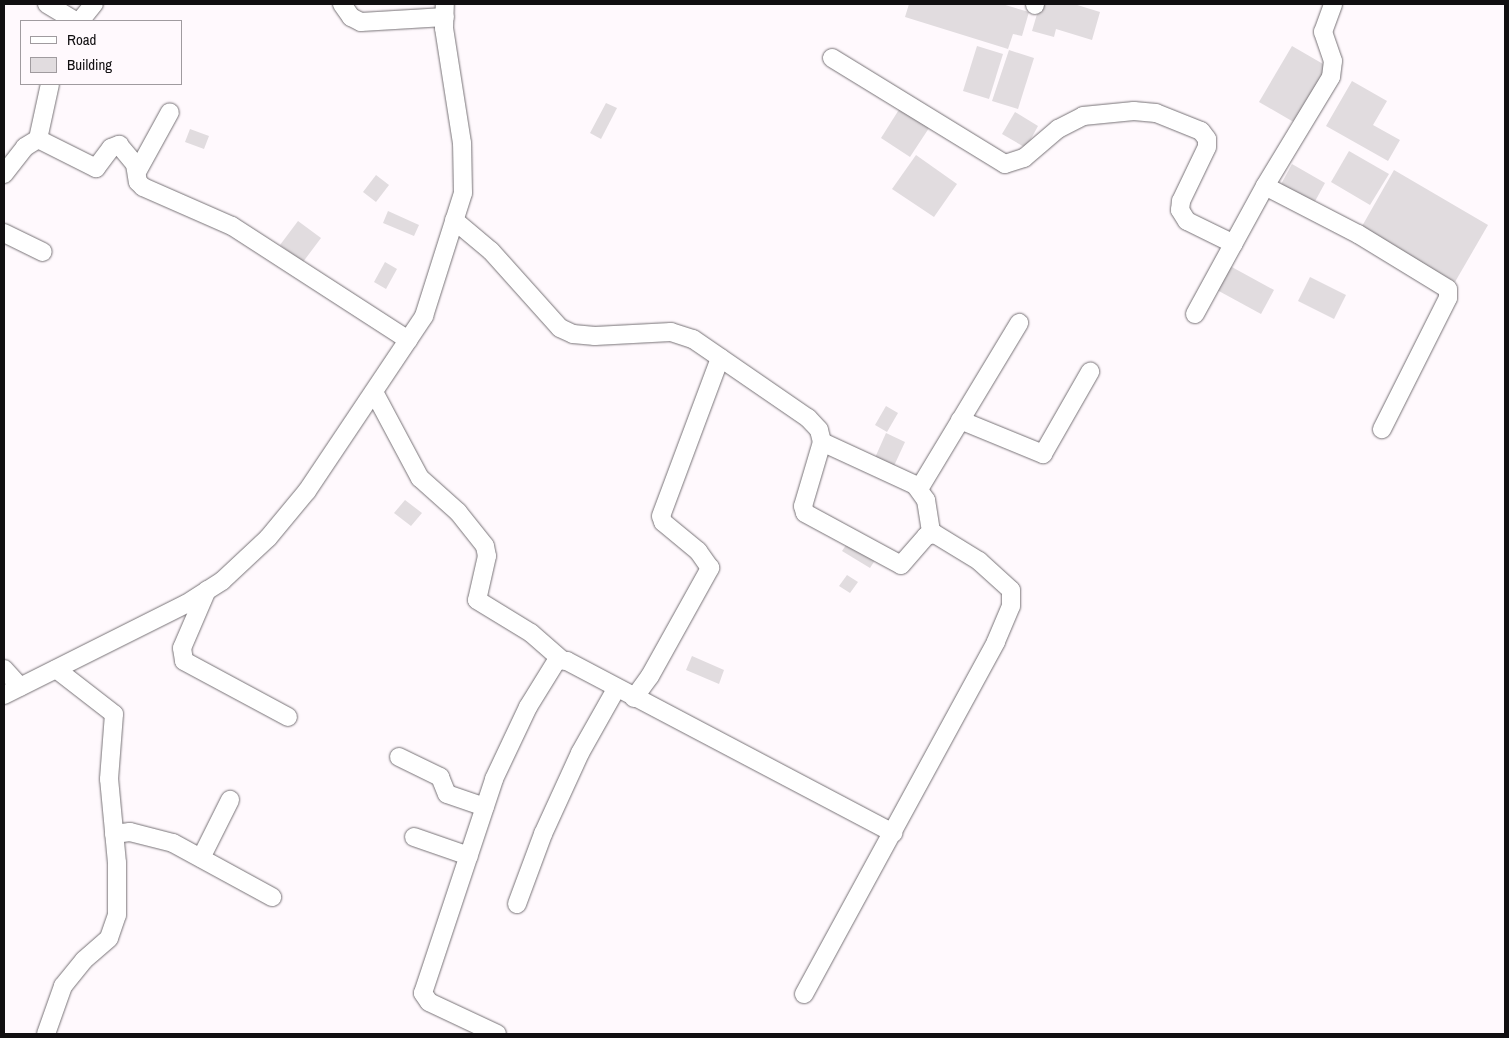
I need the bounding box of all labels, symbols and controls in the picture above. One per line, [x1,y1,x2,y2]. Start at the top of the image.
legend [20,20,182,85]
text: Road [67,29,96,50]
text: Building [67,54,112,75]

